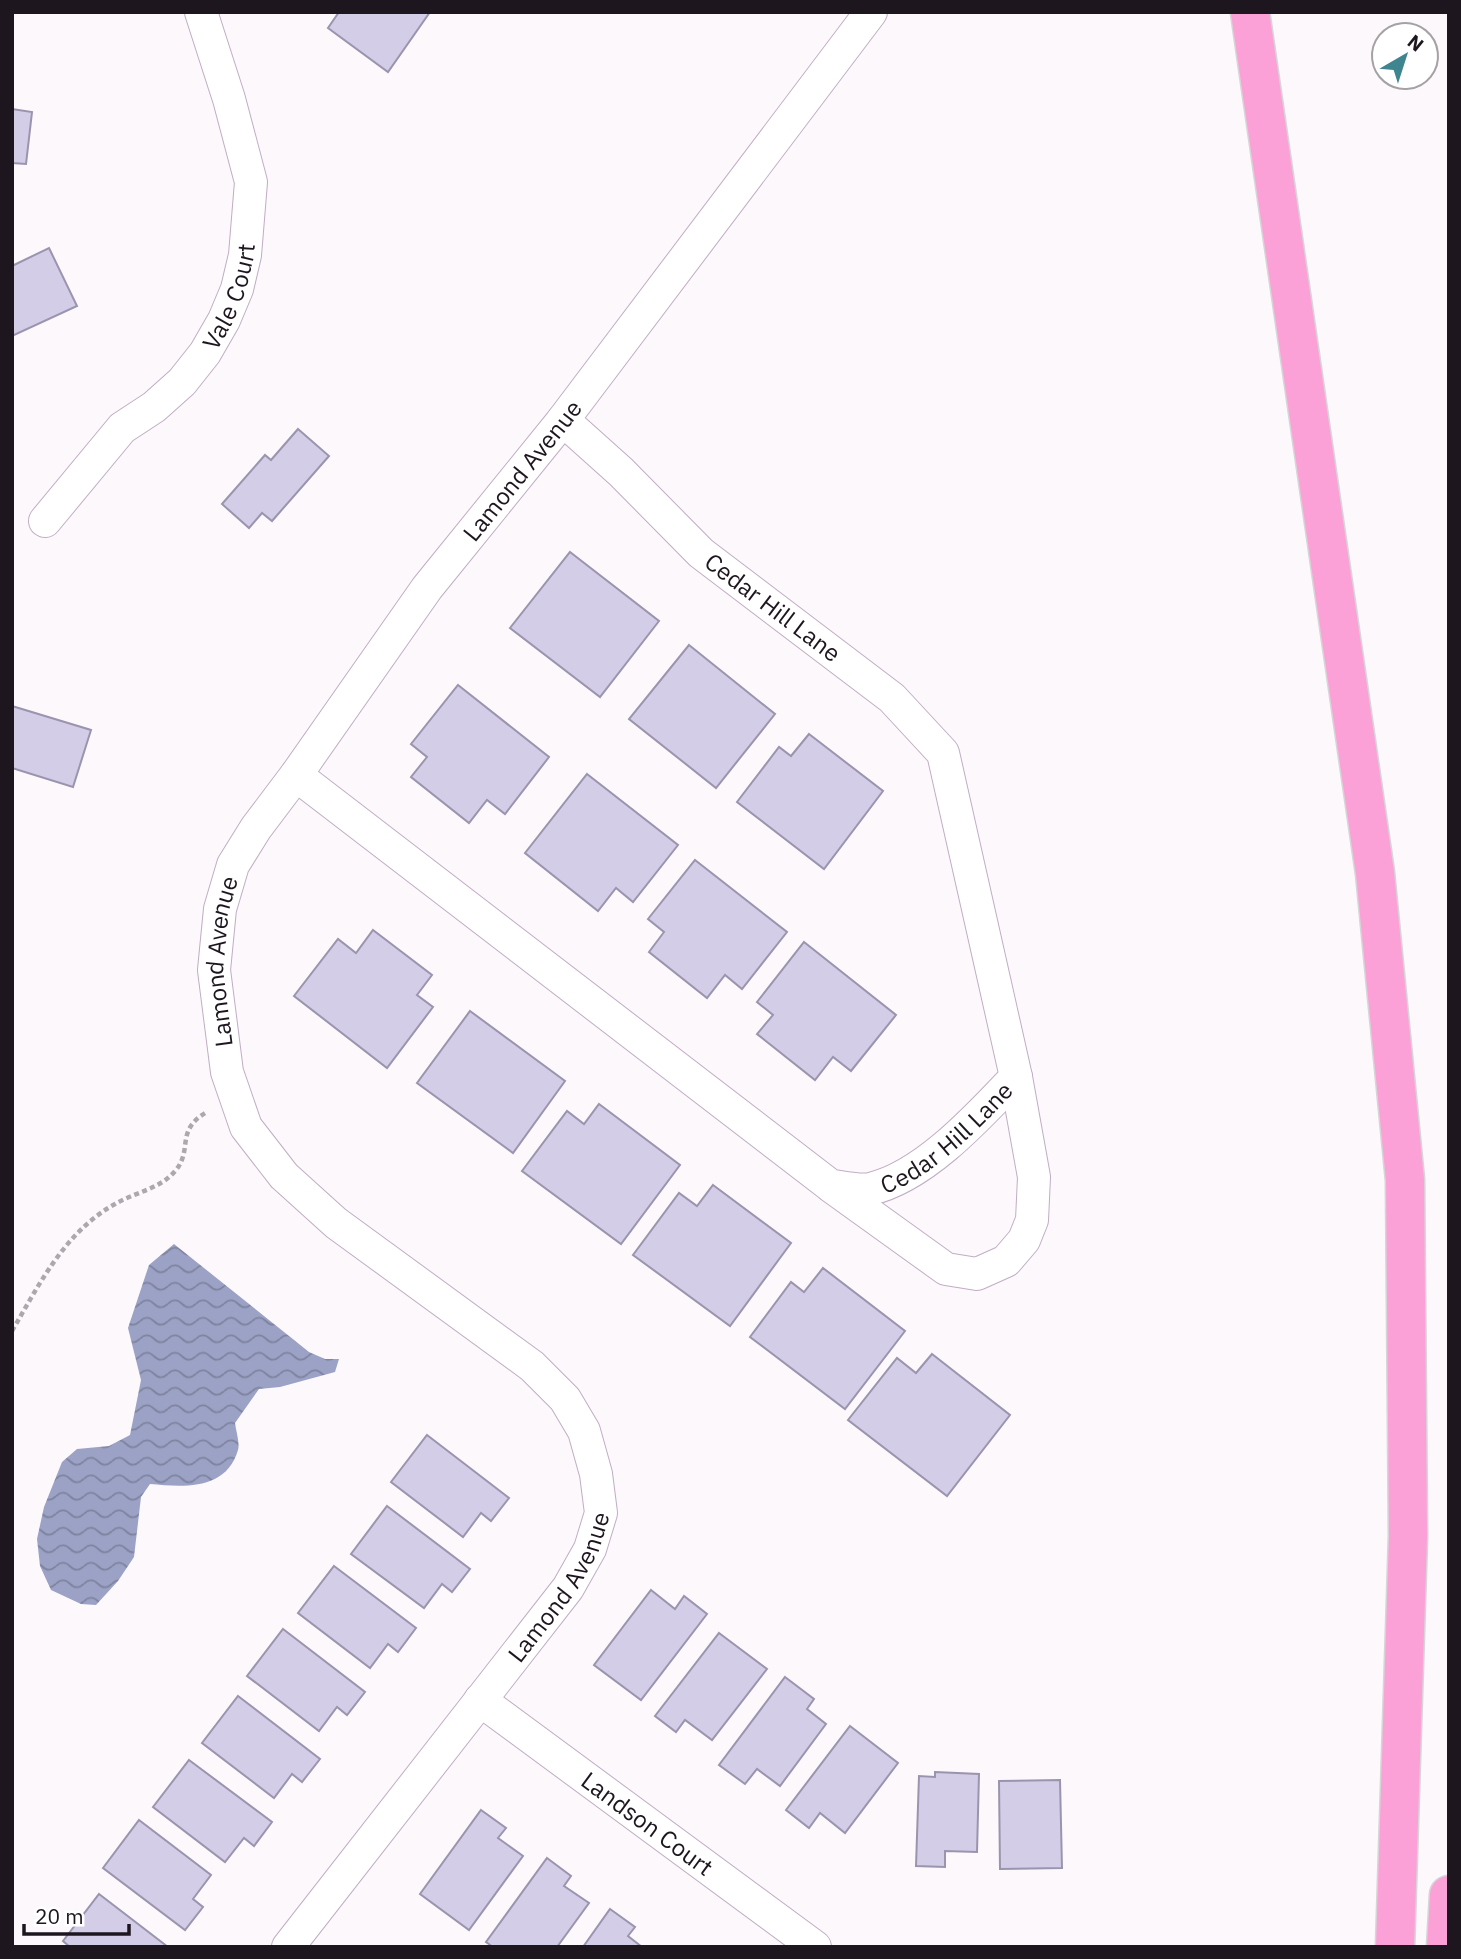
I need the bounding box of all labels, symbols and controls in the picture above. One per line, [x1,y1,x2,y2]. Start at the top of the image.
north arrow [1370,21,1440,91]
text: N [1403,29,1429,56]
street label: Vale Court [194,242,262,355]
street label: Lamond Avenue [455,393,589,548]
street label: Cedar Hill Lane [698,545,848,669]
street label: Lamond Avenue [198,872,245,1049]
street label: Cedar Hill Lane [875,1075,1019,1201]
street label: Lamond Avenue [500,1508,616,1668]
street label: Landson Court [575,1764,720,1883]
scale bar [24,1892,130,1936]
text: 20 m [35,1902,84,1930]

